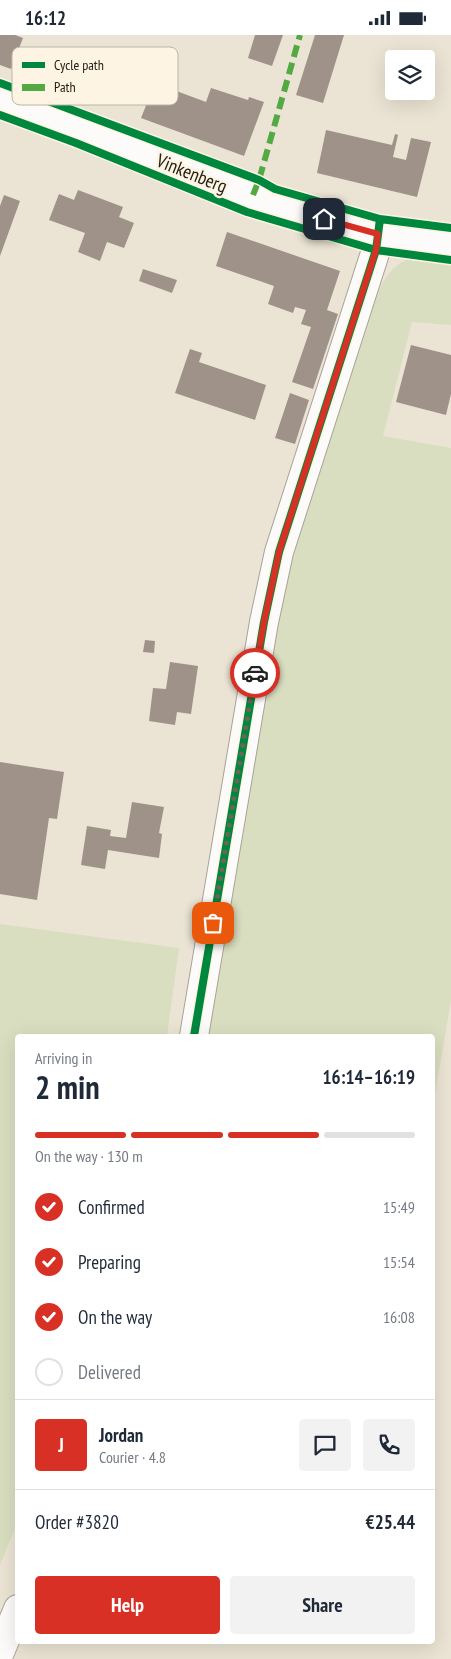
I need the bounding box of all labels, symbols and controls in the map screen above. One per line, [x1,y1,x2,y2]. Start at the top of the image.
text: 16:12 [25,6,66,30]
legend [12,47,178,105]
map controls [385,50,435,100]
button: layers [385,50,435,100]
text: Cycle path [54,56,104,74]
text: Path [54,78,76,96]
street label: Vinkenberg [152,148,231,198]
pin [303,198,345,240]
icon: home [310,205,338,233]
courier [230,648,280,698]
icon: car [241,659,269,687]
pin [192,902,234,944]
icon: bag [199,909,227,937]
text: Arriving in [35,1048,92,1068]
text: 16:14–16:19 [322,1065,415,1089]
text: 2 min [35,1066,100,1108]
text: On the way · 130 m [35,1146,143,1166]
icon: check [35,1193,63,1221]
text: Confirmed [78,1195,145,1219]
text: 15:49 [383,1197,415,1217]
icon: check [35,1248,63,1276]
text: Preparing [78,1250,141,1274]
text: 15:54 [383,1252,415,1272]
icon: check [35,1303,63,1331]
text: On the way [78,1305,152,1329]
text: 16:08 [383,1307,415,1327]
text: Delivered [78,1360,141,1384]
button: chat [299,1419,351,1471]
button: phone [363,1419,415,1471]
text: Jordan [99,1423,143,1447]
text: J [58,1433,64,1457]
text: Courier · 4.8 [99,1447,166,1467]
text: Order #3820 [35,1510,119,1534]
text: €25.44 [366,1510,415,1534]
button: Help [35,1576,220,1634]
button: Share [230,1576,415,1634]

